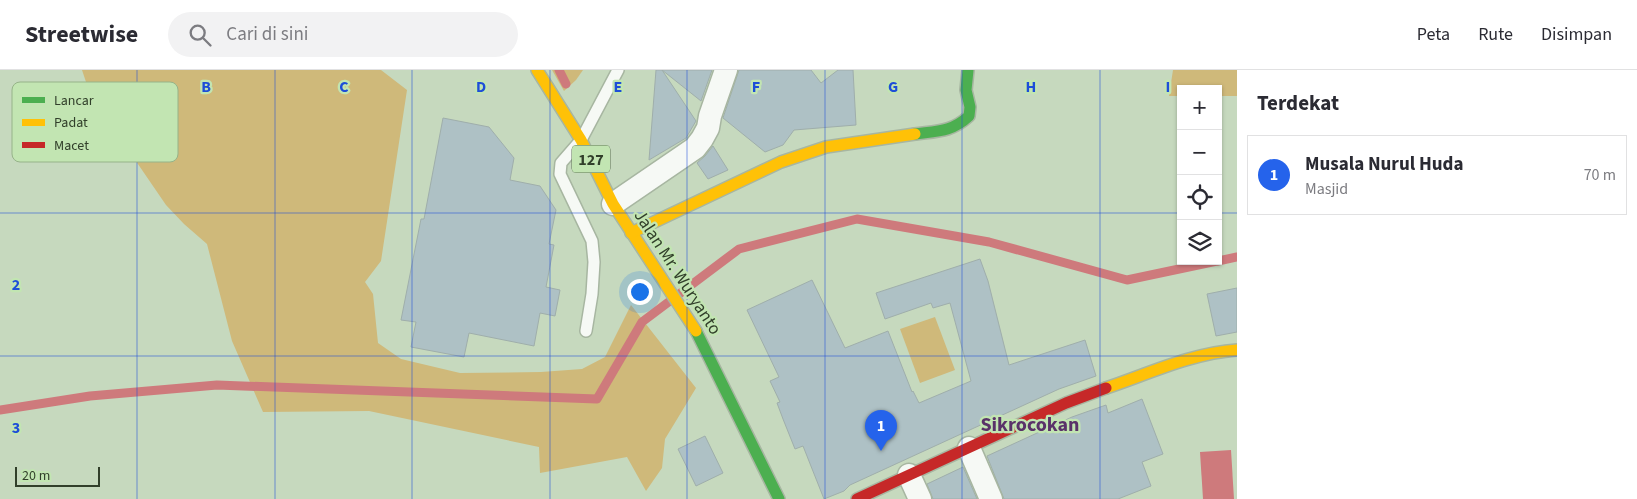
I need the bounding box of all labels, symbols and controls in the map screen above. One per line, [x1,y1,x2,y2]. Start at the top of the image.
search box [168,12,518,57]
text: Streetwise [25,17,138,52]
icon: search [186,21,214,49]
text: Cari di sini [226,21,309,48]
text: Peta [1417,22,1450,47]
text: Rute [1478,22,1513,47]
text: Disimpan [1541,22,1612,47]
text: B [201,76,211,98]
text: C [339,76,349,98]
text: D [476,76,486,98]
text: E [614,76,622,98]
text: F [752,76,760,98]
text: G [888,76,898,98]
text: H [1026,76,1036,98]
text: I [1166,76,1170,98]
legend [12,82,178,162]
map controls [1177,85,1222,265]
button: + [1177,85,1222,130]
text: Terdekat [1257,88,1339,118]
text: Lancar [54,91,94,111]
text: Padat [54,113,88,133]
button: − [1177,130,1222,175]
text: Macet [54,136,89,156]
road number: 127 [572,146,610,172]
text: Musala Nurul Huda [1305,151,1463,178]
text: 1 [1270,164,1278,186]
text: 70 m [1584,164,1616,186]
button: locate [1177,175,1222,220]
text: Masjid [1305,178,1348,200]
street label: Jalan Mr. Wuryanto [628,205,727,340]
button: layers [1177,220,1222,265]
text: 2 [12,274,20,296]
your location [627,279,653,305]
pin: 1 [865,410,897,451]
district label: Sikrocokan [980,411,1080,439]
text: 3 [12,417,20,439]
scale bar [15,464,100,487]
text: 20 m [22,466,50,486]

